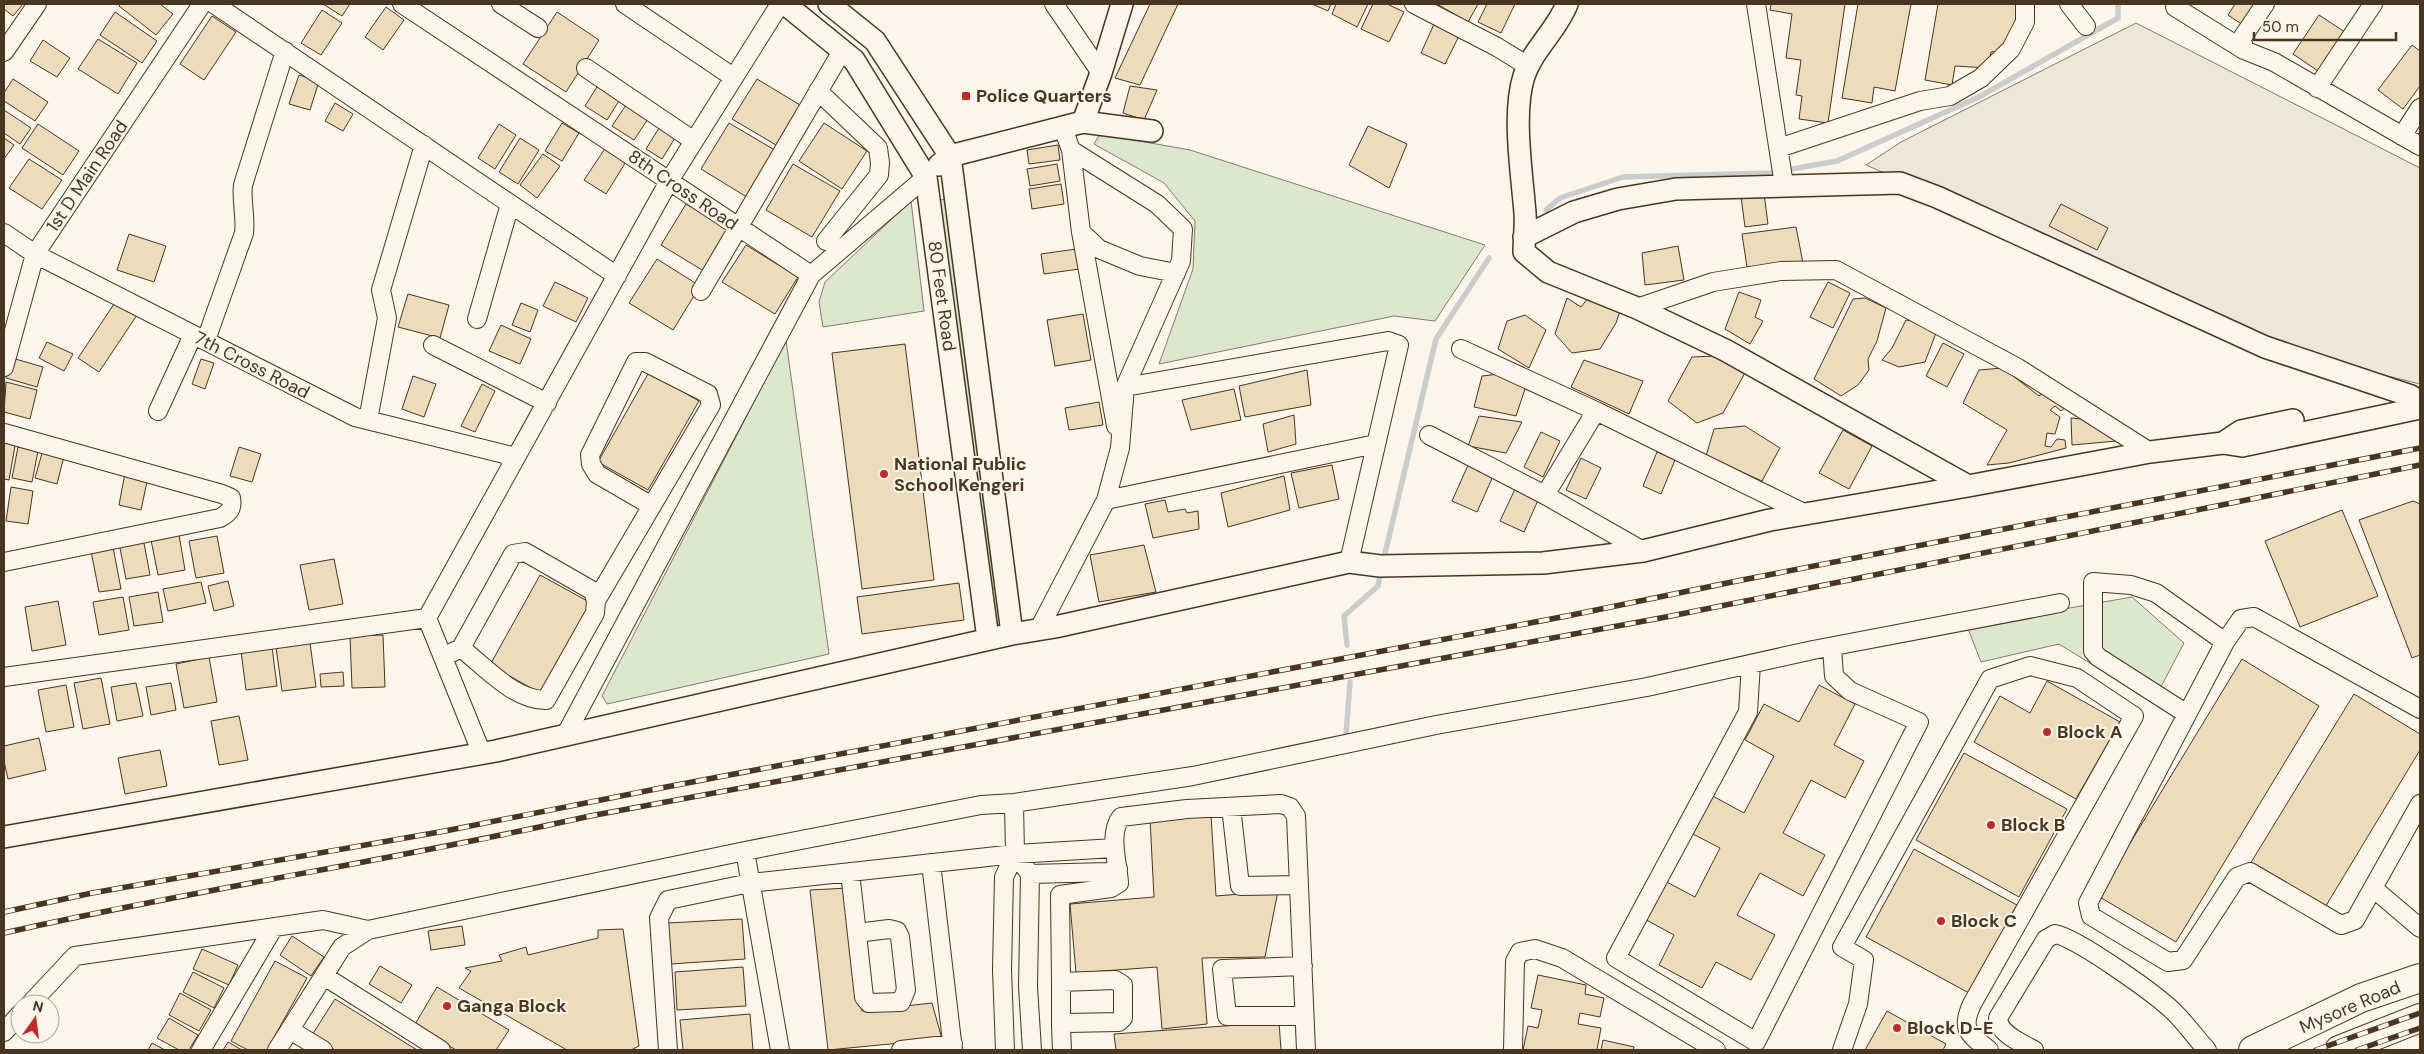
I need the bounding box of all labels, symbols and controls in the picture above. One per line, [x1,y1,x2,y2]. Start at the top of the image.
scale bar [2254,10,2396,42]
text: 50 m [2262,17,2299,37]
place label: Police Quarters [976,84,1112,108]
marker: Police Quarters [960,90,972,102]
street label: 1st D Main Road [41,116,133,236]
street label: 8th Cross Road [623,144,743,236]
street label: 80 Feet Road [922,239,962,353]
street label: 7th Cross Road [190,326,314,404]
place label: National Public School Kengeri [894,452,1027,497]
marker: National Public School Kengeri [878,468,890,480]
place label: Block A [2057,720,2123,744]
marker: Block A [2041,726,2053,738]
place label: Block B [2001,813,2065,837]
marker: Block B [1985,819,1997,831]
place label: Block C [1951,909,2017,933]
marker: Block C [1935,915,1947,927]
street label: Mysore Road [2296,975,2404,1039]
north arrow [10,994,60,1044]
place label: Ganga Block [457,994,567,1018]
text: N [31,996,45,1016]
marker: Ganga Block [441,1000,453,1012]
place label: Block D-E [1907,1016,1993,1040]
marker: Block D-E [1891,1022,1903,1034]

